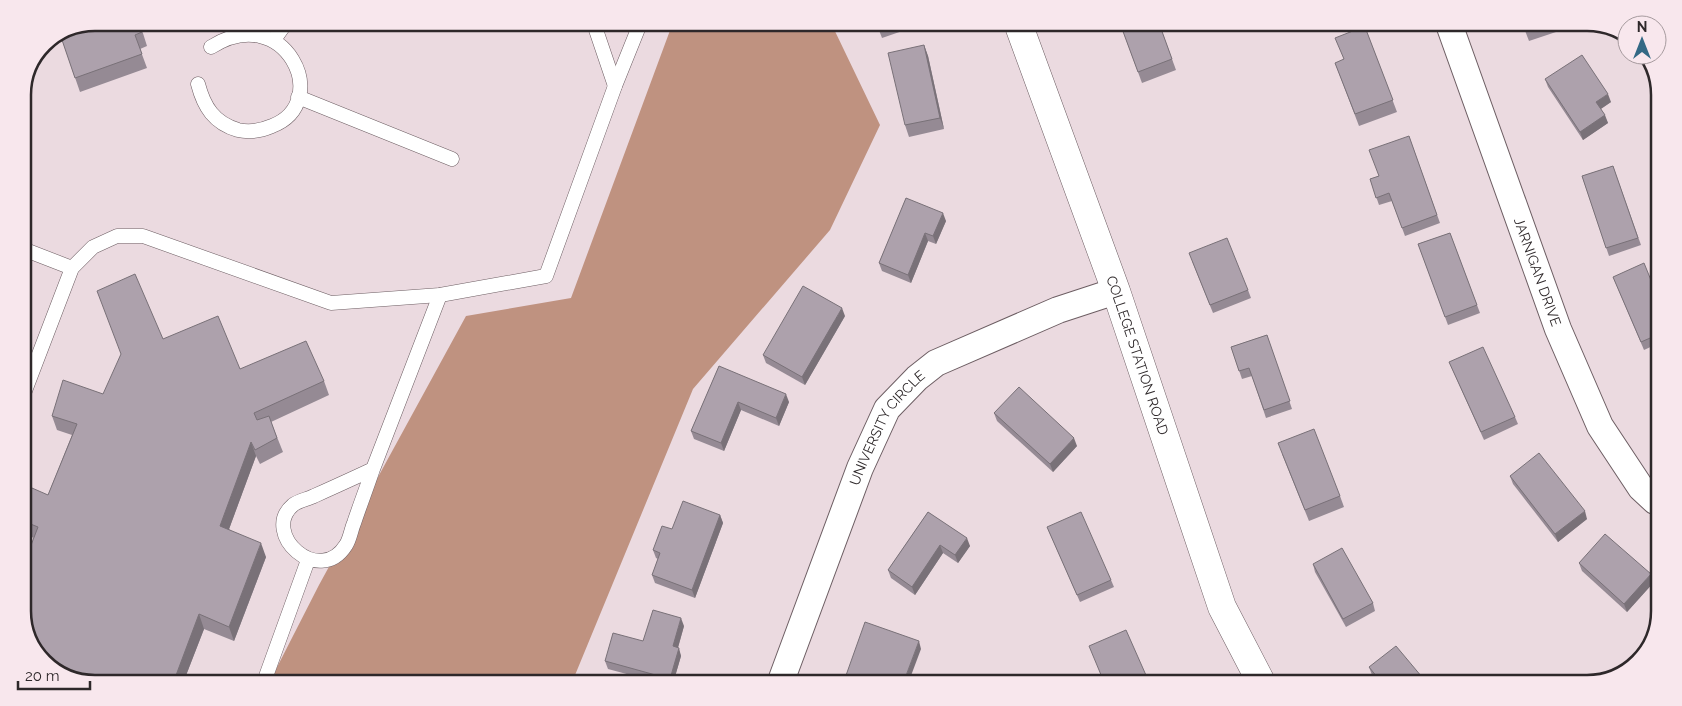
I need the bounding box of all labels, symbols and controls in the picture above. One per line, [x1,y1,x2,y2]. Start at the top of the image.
north arrow [1617,15,1667,65]
text: N [1637,19,1647,35]
street label: JARNIGAN DRIVE [1511,215,1564,328]
street label: COLLEGE STATION ROAD [1103,273,1172,437]
street label: UNIVERSITY CIRCLE [846,367,928,488]
scale bar [18,658,90,690]
text: 20 m [25,667,60,685]

